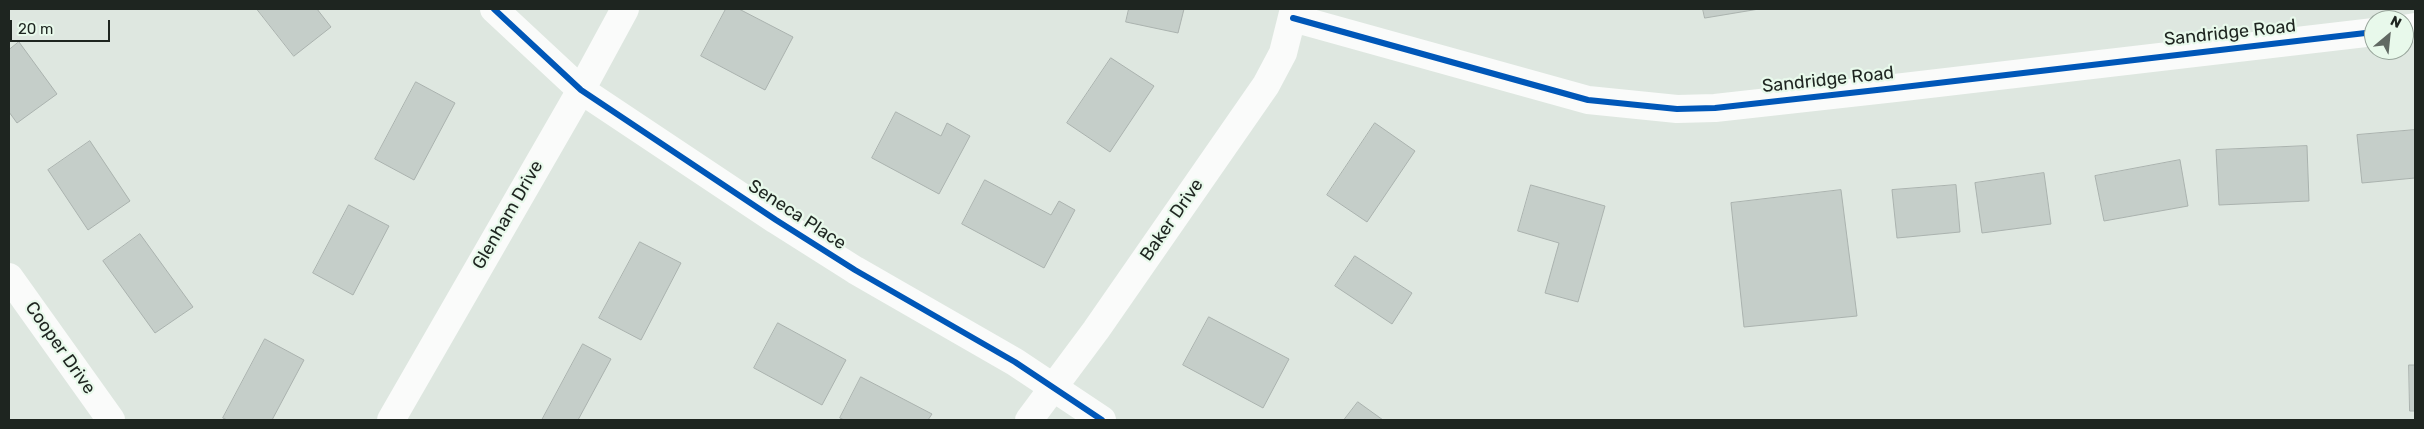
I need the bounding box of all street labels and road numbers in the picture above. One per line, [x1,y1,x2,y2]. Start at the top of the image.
street label: Sandridge Road [2163,15,2297,51]
street label: Sandridge Road [1761,62,1895,98]
street label: Glenham Drive [468,157,548,273]
street label: Seneca Place [744,175,850,255]
street label: Baker Drive [1136,175,1208,265]
street label: Cooper Drive [20,298,100,398]

